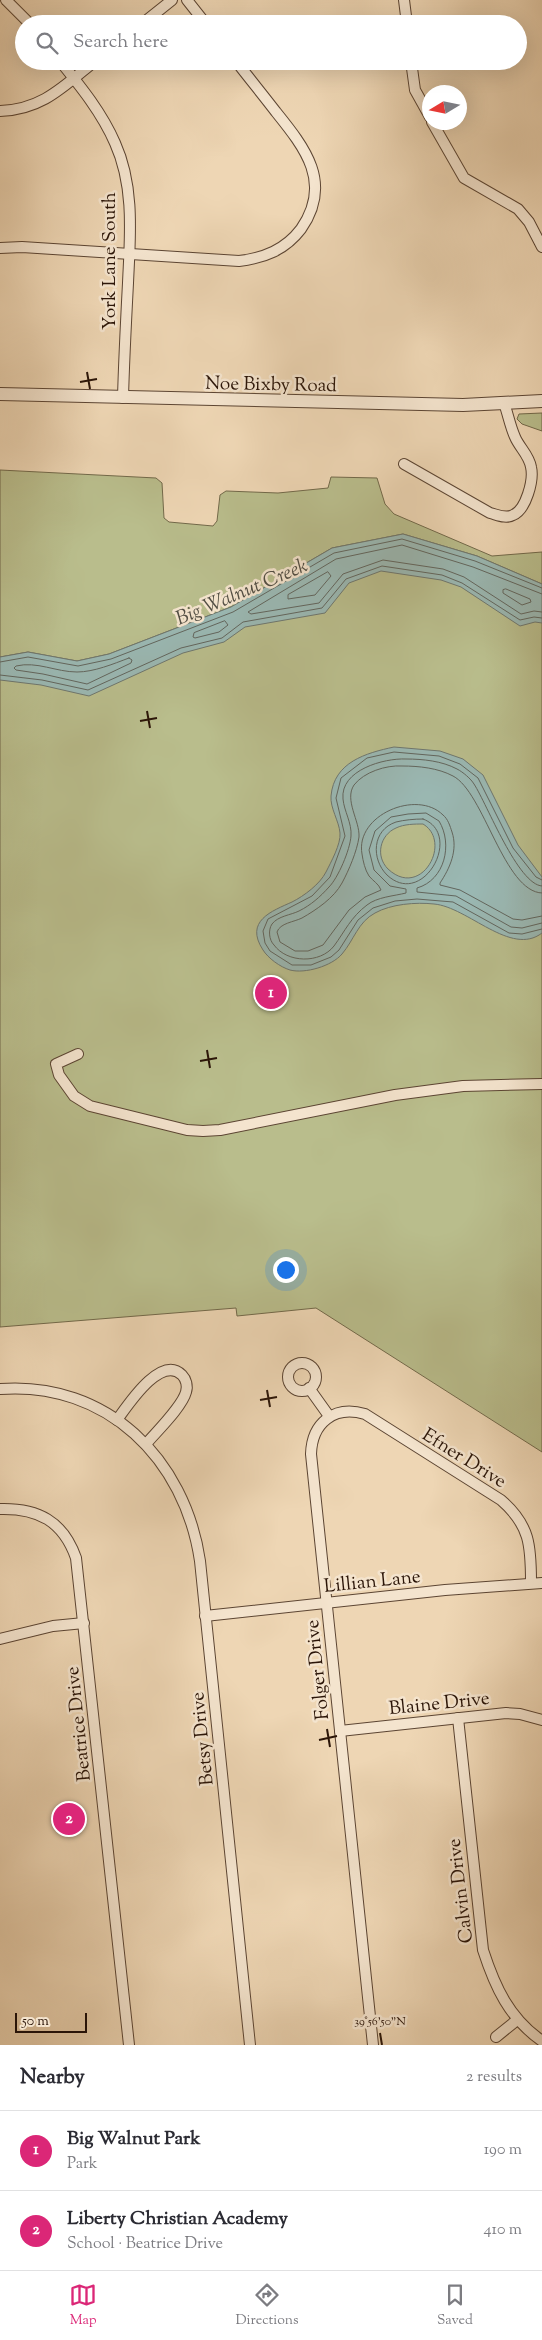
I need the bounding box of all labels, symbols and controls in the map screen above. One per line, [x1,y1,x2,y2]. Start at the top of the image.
search box [15,15,527,70]
icon: search [33,29,61,57]
text: Search here [73,29,168,56]
north arrow [422,85,467,130]
street label: York Lane South [97,192,124,330]
street label: Noe Bixby Road [205,371,337,400]
water label: Big Walnut Creek [172,552,312,634]
pin: 1 [255,974,287,1012]
your location [273,1257,299,1283]
street label: Efner Drive [416,1423,511,1496]
street label: Lillian Lane [323,1564,422,1601]
street label: Folger Drive [300,1618,337,1721]
street label: Beatrice Drive [60,1665,99,1783]
street label: Blaine Drive [388,1686,491,1723]
street label: Betsy Drive [185,1690,222,1787]
pin: 2 [53,1800,85,1838]
street label: Calvin Drive [442,1837,481,1945]
scale bar [15,2010,88,2033]
text: 50 m [22,2012,49,2032]
text: 39°56'50"N [354,2013,406,2031]
text: Nearby [20,2063,85,2093]
text: 2 results [466,2066,522,2089]
text: Big Walnut Park [67,2126,201,2153]
text: 1 [33,2139,39,2162]
text: 190 m [484,2139,522,2162]
text: Park [67,2153,98,2176]
text: Liberty Christian Academy [67,2206,288,2233]
text: 2 [32,2219,40,2242]
text: 410 m [484,2219,522,2242]
text: School · Beatrice Drive [67,2233,223,2256]
tab: Map [69,2281,97,2331]
tab: Directions [235,2281,299,2331]
tab: Saved [437,2281,473,2331]

